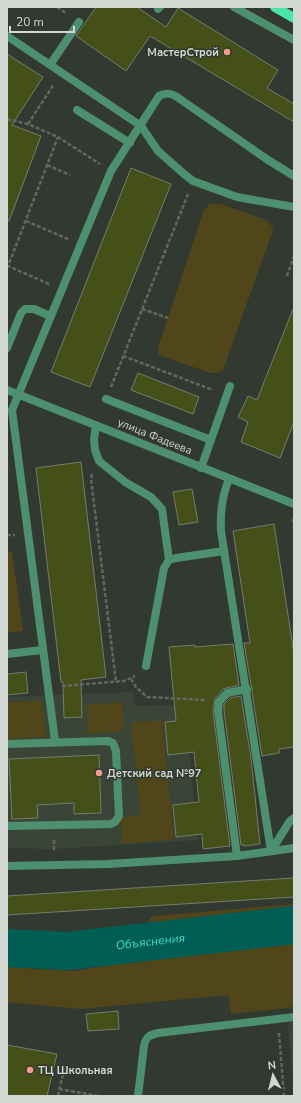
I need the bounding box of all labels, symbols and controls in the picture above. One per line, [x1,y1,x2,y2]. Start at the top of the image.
scale bar [10,8,74,34]
text: 20 m [16,14,44,30]
place label: МастерСтрой [147,45,219,60]
marker: МастерСтрой [222,47,232,57]
street label: улица Фадеева [115,415,194,458]
place label: Детский сад №97 [107,766,201,781]
marker: Детский сад №97 [94,768,104,778]
water label: Объяснения [115,930,186,953]
north arrow [253,1055,293,1095]
text: N [267,1058,277,1074]
place label: ТЦ Школьная [38,1063,113,1078]
marker: ТЦ Школьная [25,1065,35,1075]

